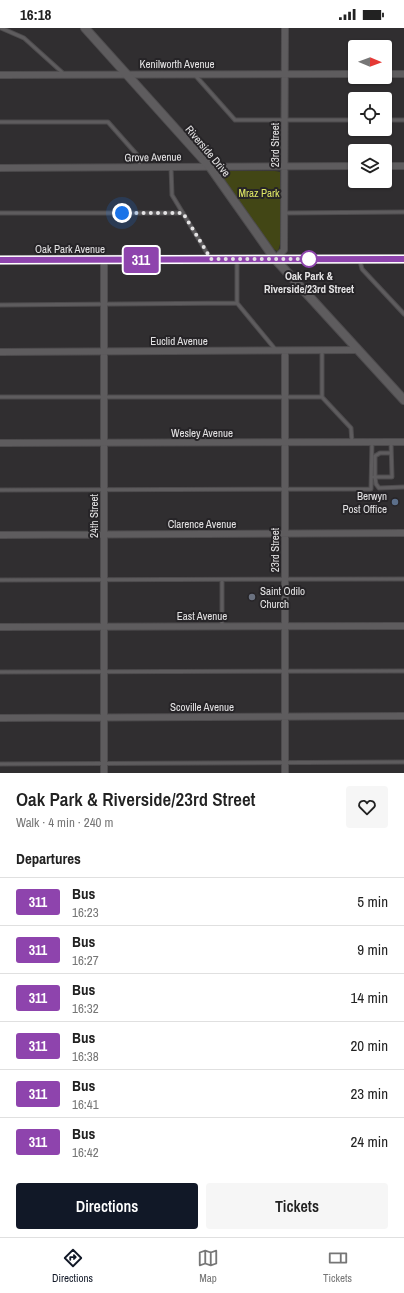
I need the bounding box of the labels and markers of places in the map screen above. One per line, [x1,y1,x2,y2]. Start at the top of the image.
marker: Oak Park & Riverside/23rd Street [300,250,318,268]
place label: Oak Park & Riverside/23rd Street [264,269,354,296]
place label: Berwyn Post Office [343,489,387,516]
marker: Berwyn Post Office [390,497,400,507]
place label: Saint Odilo Church [260,584,305,611]
marker: Saint Odilo Church [247,592,257,602]

